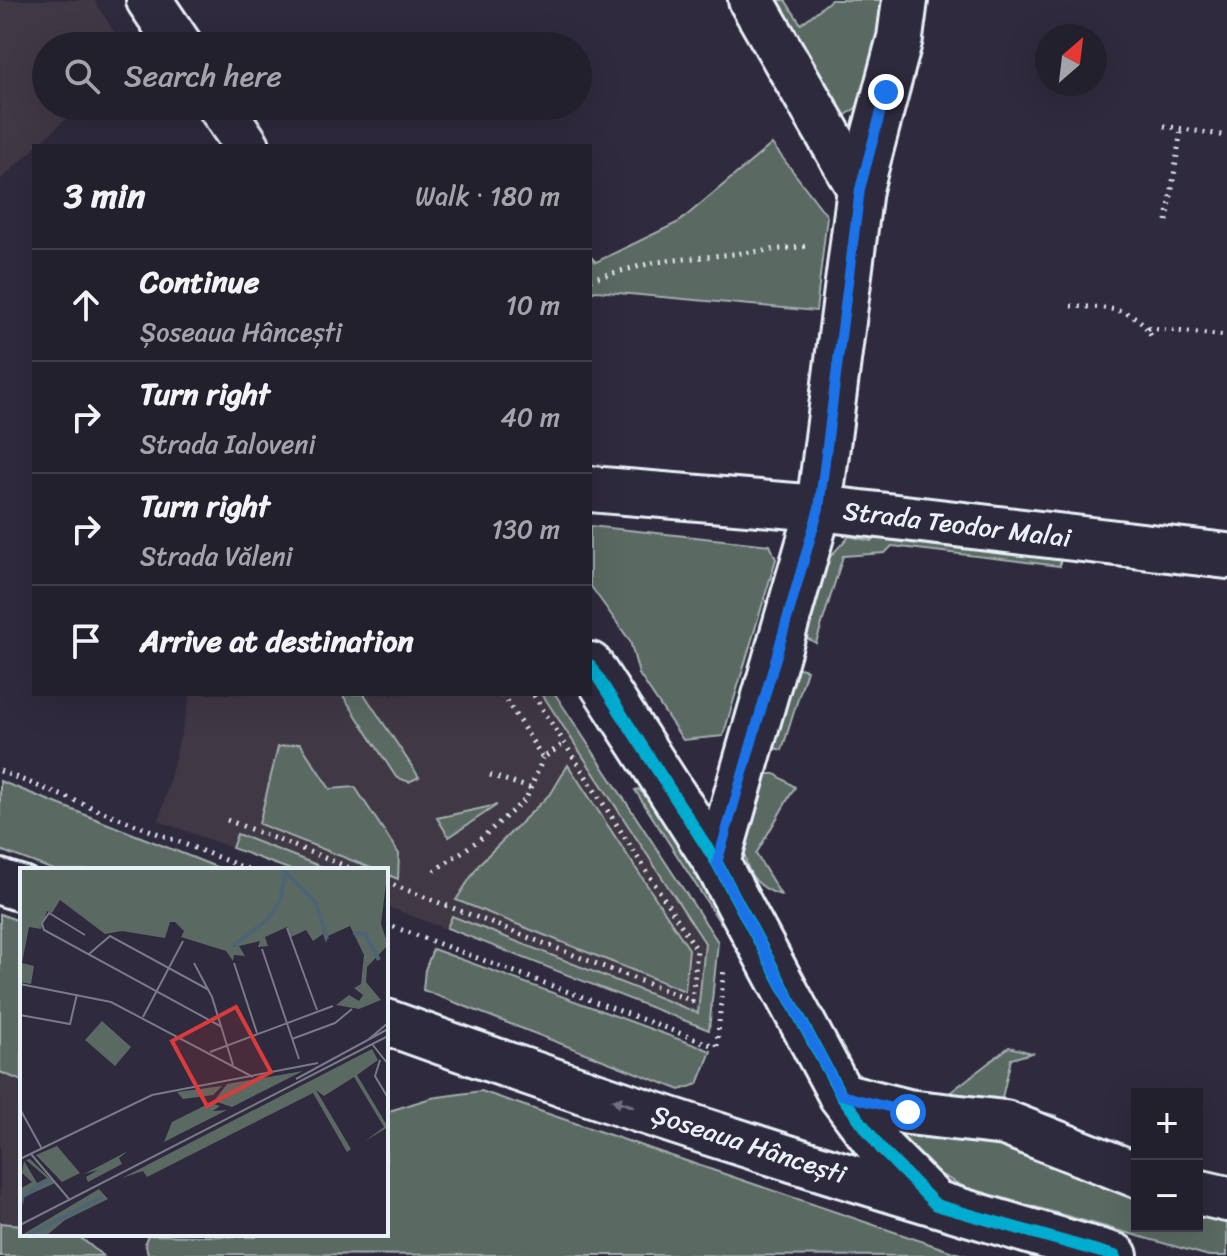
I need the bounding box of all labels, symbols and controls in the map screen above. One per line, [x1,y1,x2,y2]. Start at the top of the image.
north arrow [1035,24,1107,96]
search box [32,32,592,120]
text: Search here [124,49,282,103]
icon: search [60,54,104,98]
route end [868,74,904,110]
text: 3 min [64,166,145,226]
text: Walk · 180 m [415,173,560,219]
text: Continue [140,255,259,309]
text: 10 m [506,282,560,328]
icon: ahead [64,283,108,327]
text: Șoseaua Hâncești [140,309,342,355]
text: Turn right [140,367,270,421]
text: 40 m [501,394,560,440]
icon: right [64,395,108,439]
text: Strada Ialoveni [140,421,316,467]
text: Turn right [140,479,270,533]
street label: Strada Teodor Malai [841,487,1074,561]
text: 130 m [491,506,560,552]
icon: right [64,507,108,551]
text: Strada Văleni [140,533,293,579]
text: Arrive at destination [140,614,414,668]
icon: arrive [64,619,108,663]
inset map [20,868,388,1236]
map controls [1131,1088,1203,1232]
button: + [1131,1088,1203,1160]
street label: Șoseaua Hâncești [646,1091,853,1197]
route start [890,1094,926,1130]
one-way arrow [610,1096,634,1108]
button: − [1131,1160,1203,1232]

